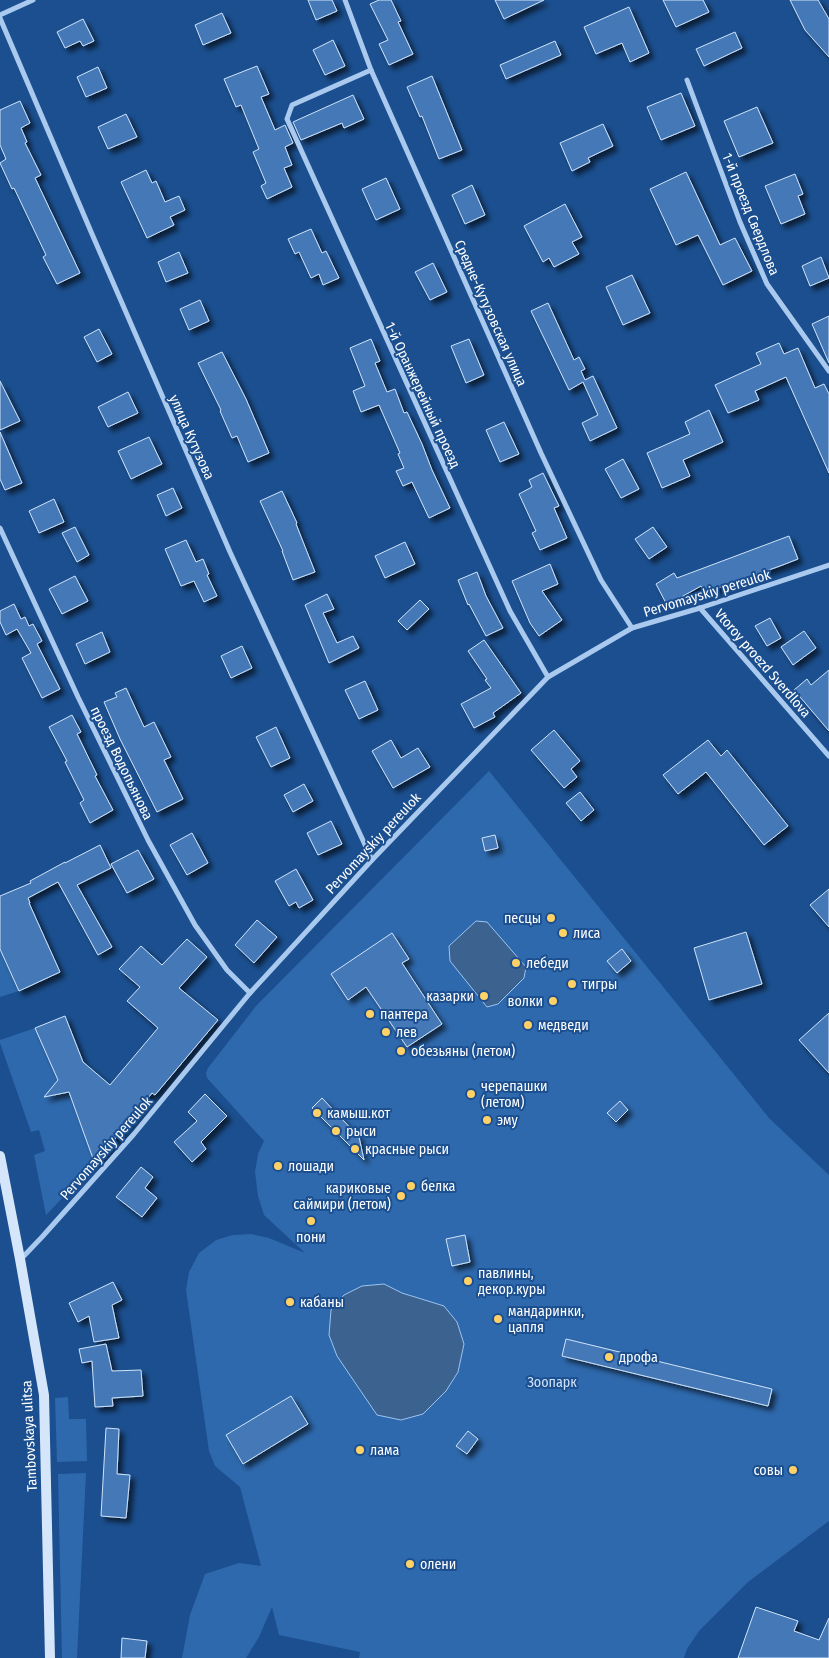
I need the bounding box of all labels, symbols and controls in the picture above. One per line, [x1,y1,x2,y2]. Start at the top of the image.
street label: 1-й проезд Свердлова [718,151,783,278]
street label: Средне-Кутузовская улица [451,237,531,389]
street label: 1-й Оранжерейный проезд [381,320,464,471]
street label: улица Кутузова [165,392,218,482]
street label: Pervomayskiy pereulok [642,566,773,621]
street label: Vtoroy proezd Sverdlova [711,606,814,721]
street label: проезд Водопьянова [87,704,156,823]
street label: Pervomayskiy pereulok [322,789,425,897]
place label: песцы [504,910,541,927]
marker: песцы [545,912,557,924]
place label: лиса [573,925,601,942]
marker: лиса [557,927,569,939]
place label: лебеди [526,955,569,972]
marker: лебеди [510,957,522,969]
place label: тигры [582,976,617,993]
marker: тигры [566,978,578,990]
place label: казарки [426,988,474,1005]
marker: казарки [478,990,490,1002]
place label: волки [508,993,543,1010]
marker: волки [547,995,559,1007]
place label: пантера [380,1006,428,1023]
marker: пантера [364,1008,376,1020]
place label: медведи [538,1017,589,1034]
marker: медведи [522,1019,534,1031]
place label: лев [396,1024,417,1041]
marker: лев [380,1026,392,1038]
place label: обезьяны (летом) [411,1043,515,1060]
marker: обезьяны (летом) [395,1045,407,1057]
place label: черепашки (летом) [481,1078,548,1111]
marker: черепашки (летом) [465,1088,477,1100]
street label: Pervomayskiy pereulok [57,1093,156,1204]
place label: камыш.кот [327,1105,390,1122]
marker: камыш.кот [311,1107,323,1119]
place label: эму [497,1112,519,1129]
marker: эму [481,1114,493,1126]
place label: рыси [346,1123,376,1140]
marker: рыси [330,1125,342,1137]
place label: красные рыси [365,1141,449,1158]
marker: красные рыси [349,1143,361,1155]
place label: лошади [288,1158,334,1175]
marker: лошади [272,1160,284,1172]
place label: белка [421,1178,456,1195]
place label: кариковые саймири (летом) [293,1180,391,1213]
marker: белка [405,1180,417,1192]
marker: кариковые саймири (летом) [395,1190,407,1202]
marker: пони [305,1215,317,1227]
place label: пони [296,1229,326,1246]
place label: павлины, декор.куры [478,1265,546,1298]
marker: павлины, декор.куры [462,1275,474,1287]
place label: кабаны [300,1294,344,1311]
marker: кабаны [284,1296,296,1308]
place label: мандаринки, цапля [508,1303,584,1336]
marker: мандаринки, цапля [492,1313,504,1325]
place label: дрофа [619,1349,658,1366]
marker: дрофа [603,1351,615,1363]
park label: Зоопарк [527,1374,577,1391]
street label: Tambovskaya ulitsa [18,1380,41,1492]
place label: лама [370,1442,400,1459]
marker: лама [354,1444,366,1456]
place label: совы [754,1462,783,1479]
marker: совы [787,1464,799,1476]
place label: олени [420,1556,456,1573]
marker: олени [404,1558,416,1570]

